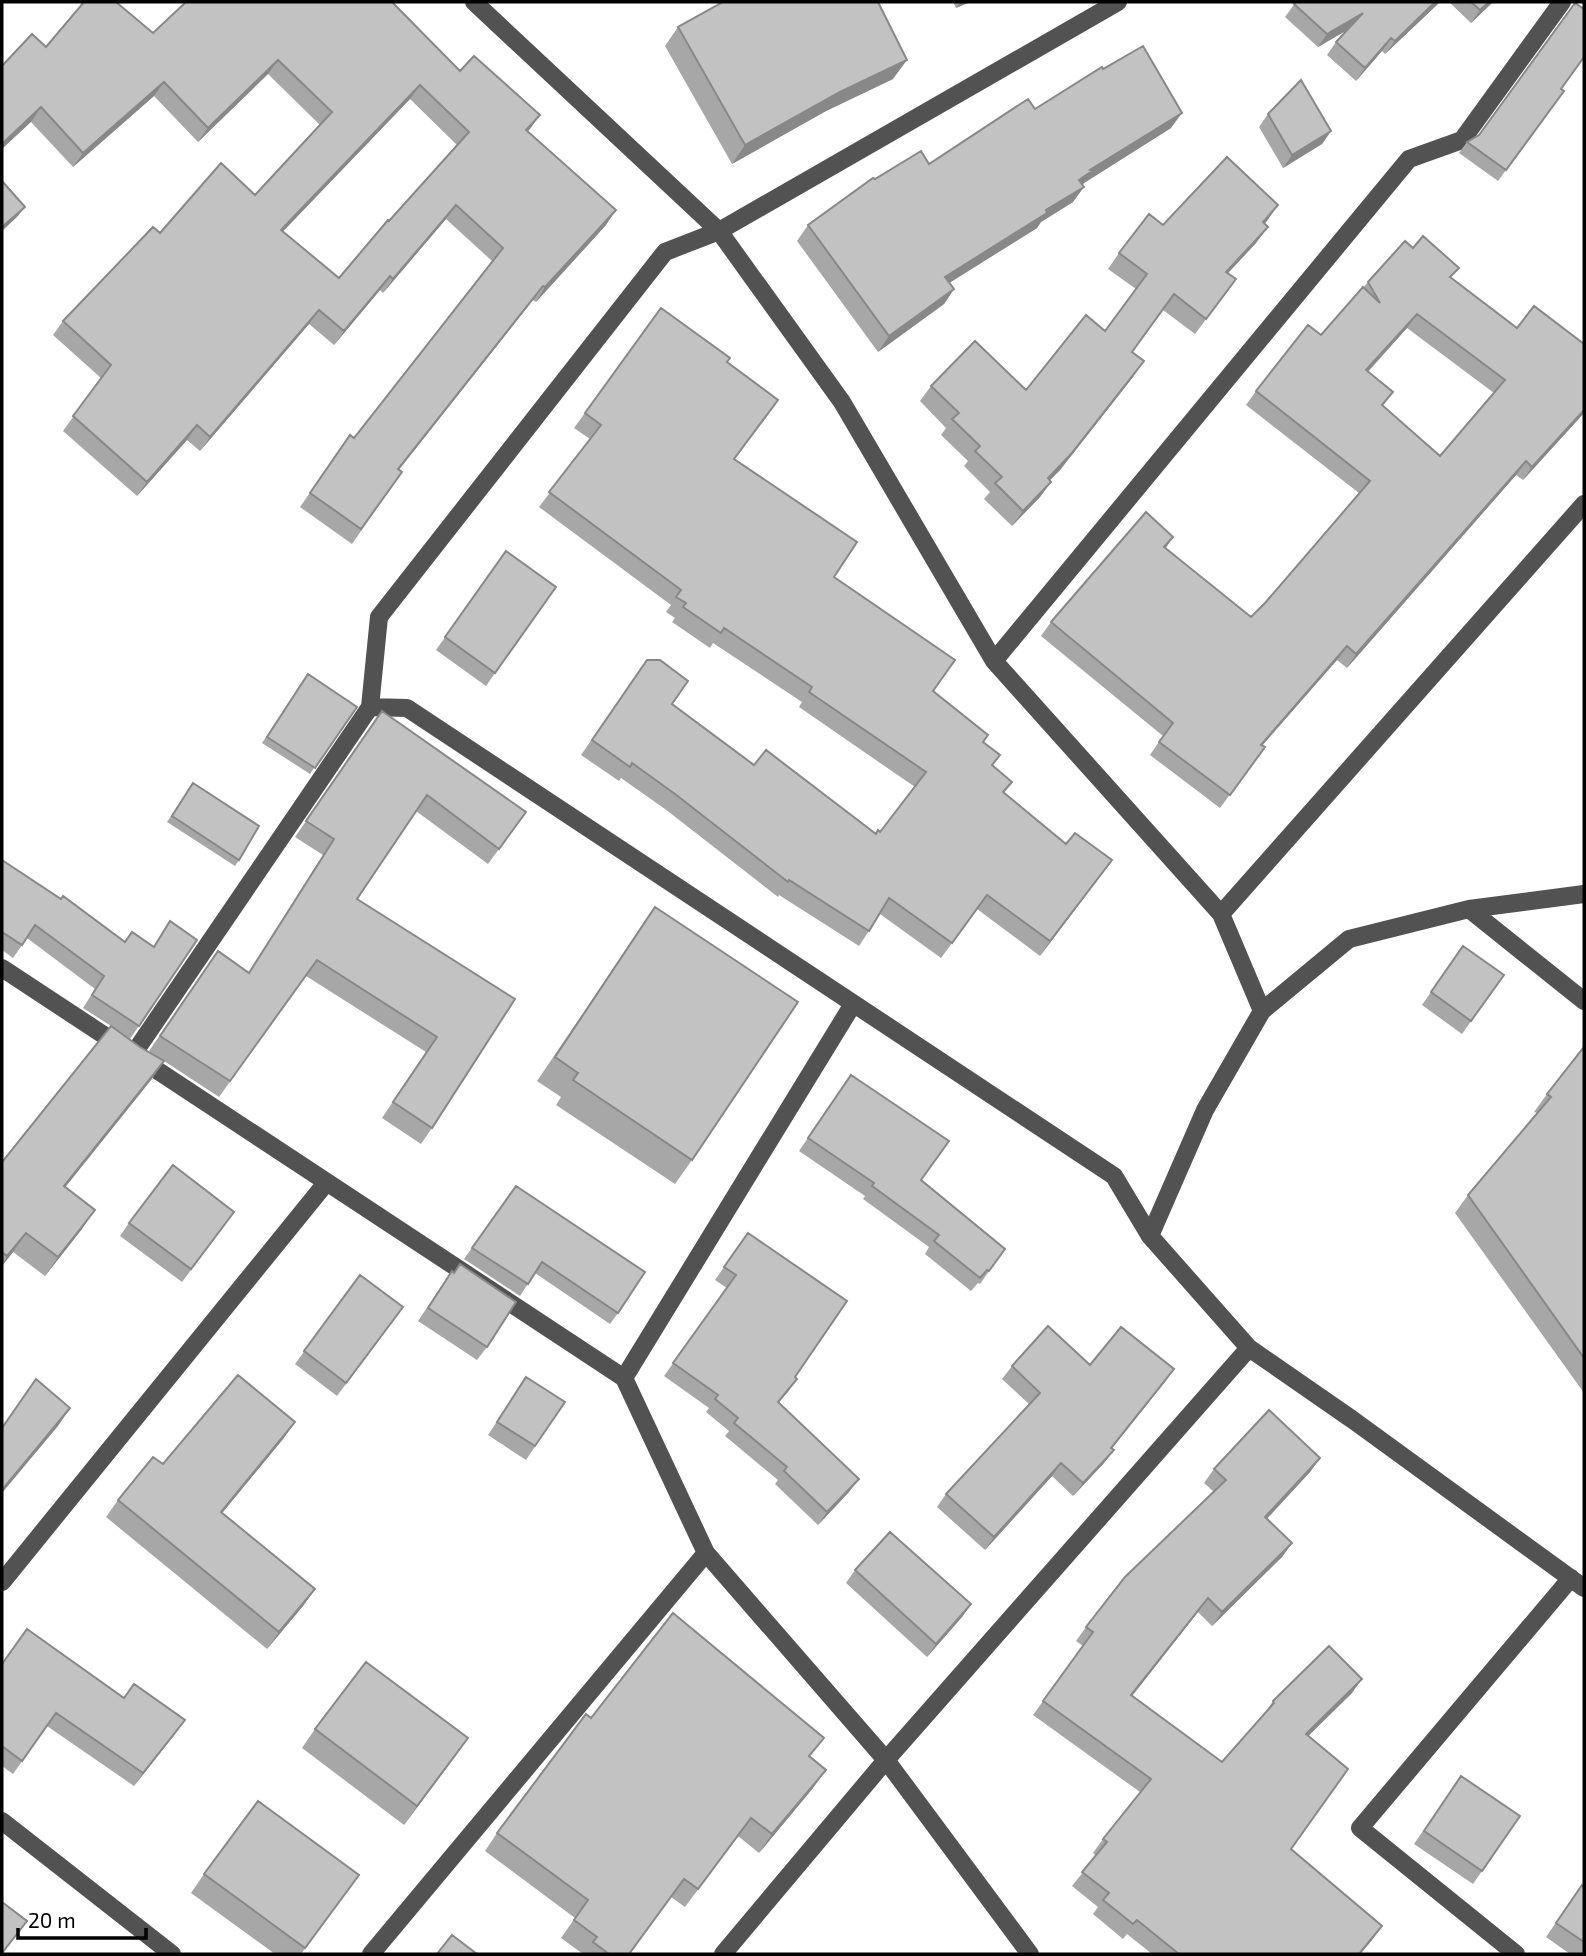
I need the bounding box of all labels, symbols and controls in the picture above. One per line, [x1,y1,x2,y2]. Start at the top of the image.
scale bar [18,1896,145,1940]
text: 20 m [28,1907,76,1932]

